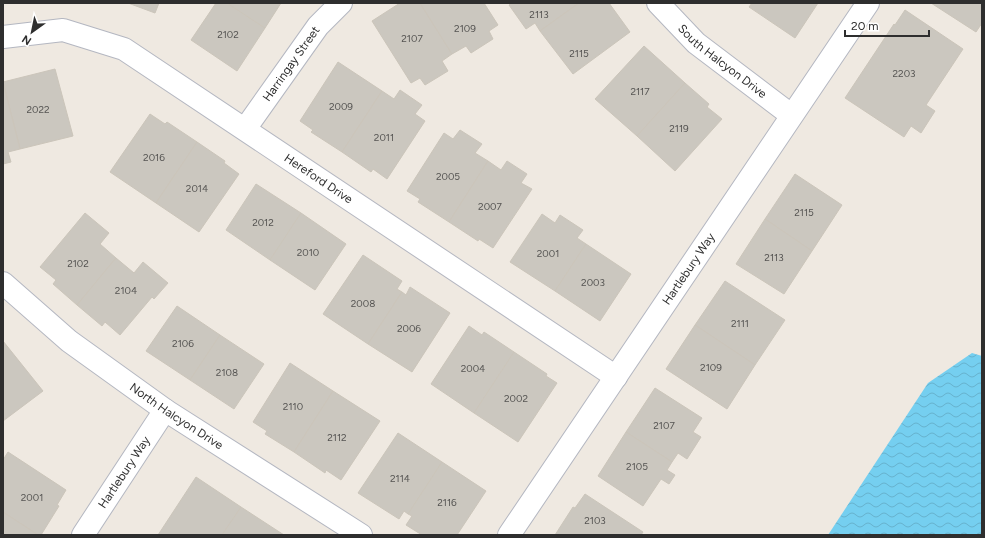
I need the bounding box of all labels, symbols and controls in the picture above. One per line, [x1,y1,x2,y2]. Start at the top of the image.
house number: 2113 [529,8,549,21]
north arrow [12,12,52,52]
scale bar [845,12,929,38]
text: 20 m [851,19,879,33]
street label: South Halcyon Drive [675,21,770,101]
house number: 2109 [454,22,476,35]
street label: Harringay Street [260,23,323,104]
house number: 2102 [217,28,239,41]
text: N [20,32,34,48]
house number: 2107 [401,32,423,45]
house number: 2115 [569,47,589,60]
house number: 2203 [892,67,916,80]
house number: 2117 [630,85,650,98]
house number: 2009 [329,100,353,113]
house number: 2022 [26,103,50,116]
house number: 2119 [669,122,689,135]
house number: 2011 [374,131,394,144]
house number: 2016 [143,151,165,164]
street label: Hereford Drive [282,151,356,207]
house number: 2005 [436,170,460,183]
house number: 2014 [186,182,208,195]
house number: 2007 [478,200,503,213]
house number: 2115 [794,206,814,219]
house number: 2012 [252,216,274,229]
street label: Hartlebury Way [659,230,718,307]
house number: 2010 [297,246,319,259]
house number: 2001 [537,247,559,260]
house number: 2113 [764,251,784,264]
house number: 2102 [67,257,89,270]
house number: 2003 [581,276,605,289]
house number: 2104 [115,284,137,297]
house number: 2008 [351,297,375,310]
house number: 2111 [731,317,749,330]
house number: 2006 [397,322,421,335]
house number: 2106 [172,337,194,350]
house number: 2109 [700,361,722,374]
house number: 2004 [461,362,485,375]
house number: 2108 [216,366,238,379]
street label: North Halcyon Drive [127,380,226,452]
house number: 2002 [504,392,528,405]
house number: 2110 [283,400,303,413]
house number: 2107 [653,419,675,432]
house number: 2112 [327,431,347,444]
street label: Hartlebury Way [95,433,153,511]
house number: 2105 [626,460,648,473]
house number: 2114 [390,472,410,485]
house number: 2001 [21,491,43,504]
house number: 2116 [437,496,457,509]
house number: 2103 [584,514,606,527]

